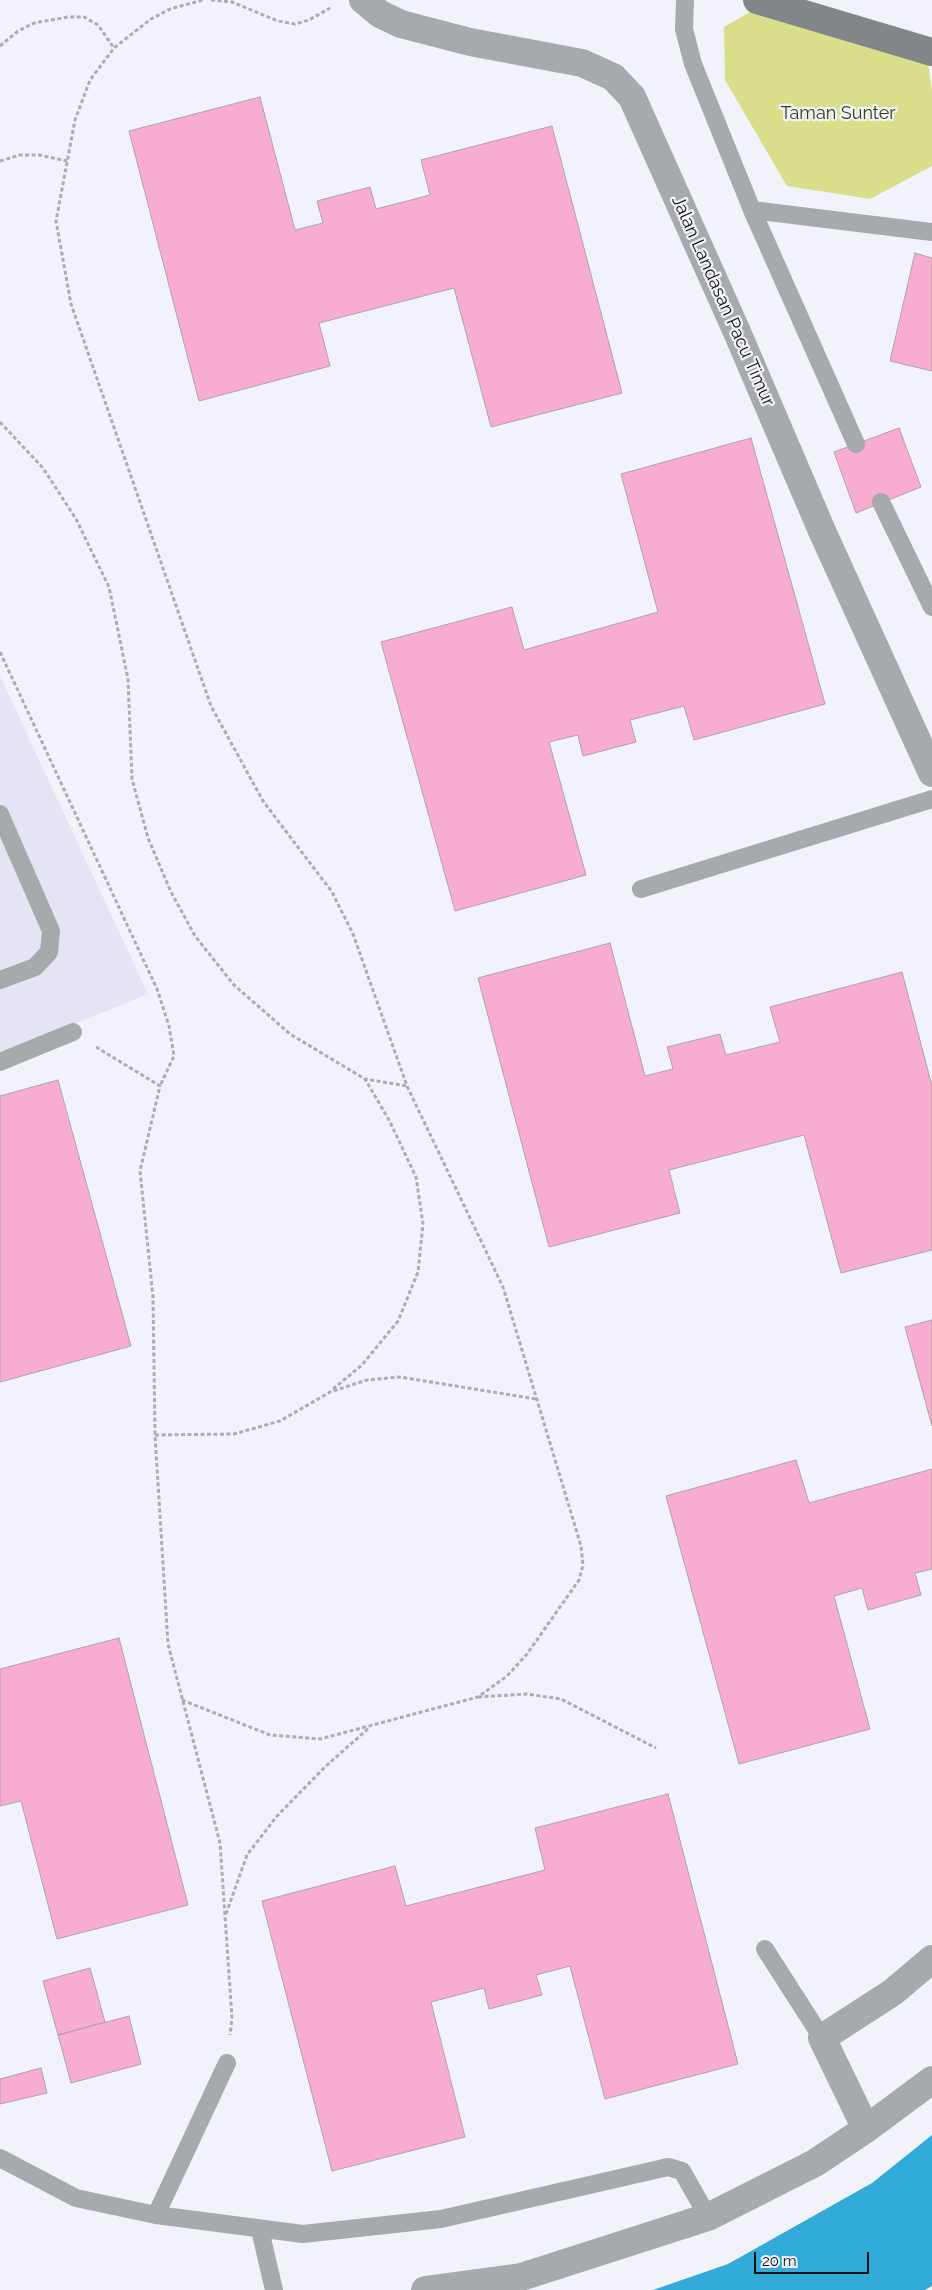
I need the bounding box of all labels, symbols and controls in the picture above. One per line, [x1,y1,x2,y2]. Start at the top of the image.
park label: Taman Sunter [780,103,896,125]
street label: Jalan Landasan Pacu Timur [667,192,779,410]
scale bar [757,2242,872,2274]
text: 20 m [762,2252,797,2270]

